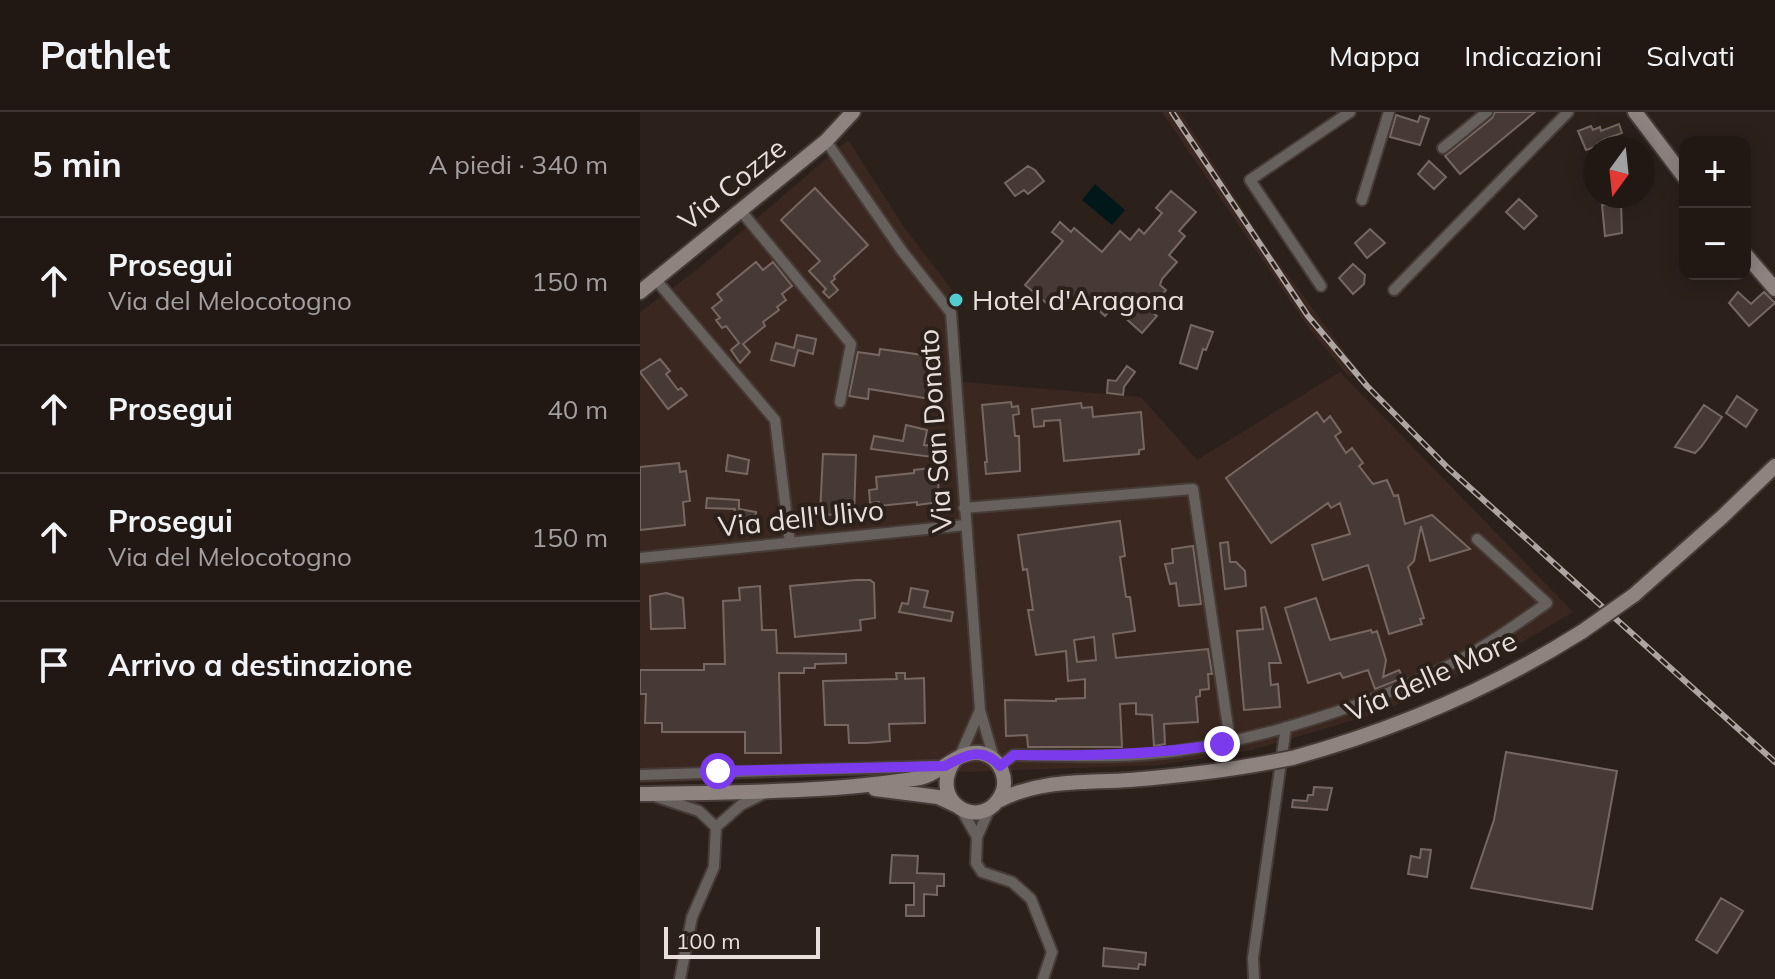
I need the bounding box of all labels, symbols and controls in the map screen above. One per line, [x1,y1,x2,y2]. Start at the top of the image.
text: Pathlet [40,31,170,79]
text: Mappa [1329,38,1420,73]
text: Indicazioni [1464,38,1602,73]
text: Salvati [1646,38,1735,73]
street label: Via Cozze [671,130,793,238]
north arrow [1583,136,1655,208]
map controls [1679,136,1751,280]
button: + [1679,136,1751,208]
text: 5 min [32,143,122,186]
text: A piedi · 340 m [428,148,608,181]
button: − [1679,208,1751,280]
text: Prosegui [108,246,233,284]
icon: ahead [32,259,76,303]
text: 150 m [532,265,608,298]
place label: Hotel d'Aragona [972,282,1185,317]
text: Via del Melocotogno [108,284,352,317]
marker: Hotel d'Aragona [947,291,965,309]
street label: Via San Donato [910,328,959,534]
icon: ahead [32,387,76,431]
text: Prosegui [108,390,233,428]
text: 40 m [547,393,608,426]
street label: Via dell'Ulivo [716,491,885,544]
text: Prosegui [108,502,233,540]
icon: ahead [32,515,76,559]
text: 150 m [532,521,608,554]
text: Via del Melocotogno [108,540,352,573]
street label: Via delle More [1340,622,1522,729]
icon: arrive [32,643,76,687]
text: Arrivo a destinazione [108,646,412,684]
route end [1204,726,1240,762]
route start [700,753,736,789]
scale bar [664,923,820,959]
text: 100 m [676,927,741,955]

